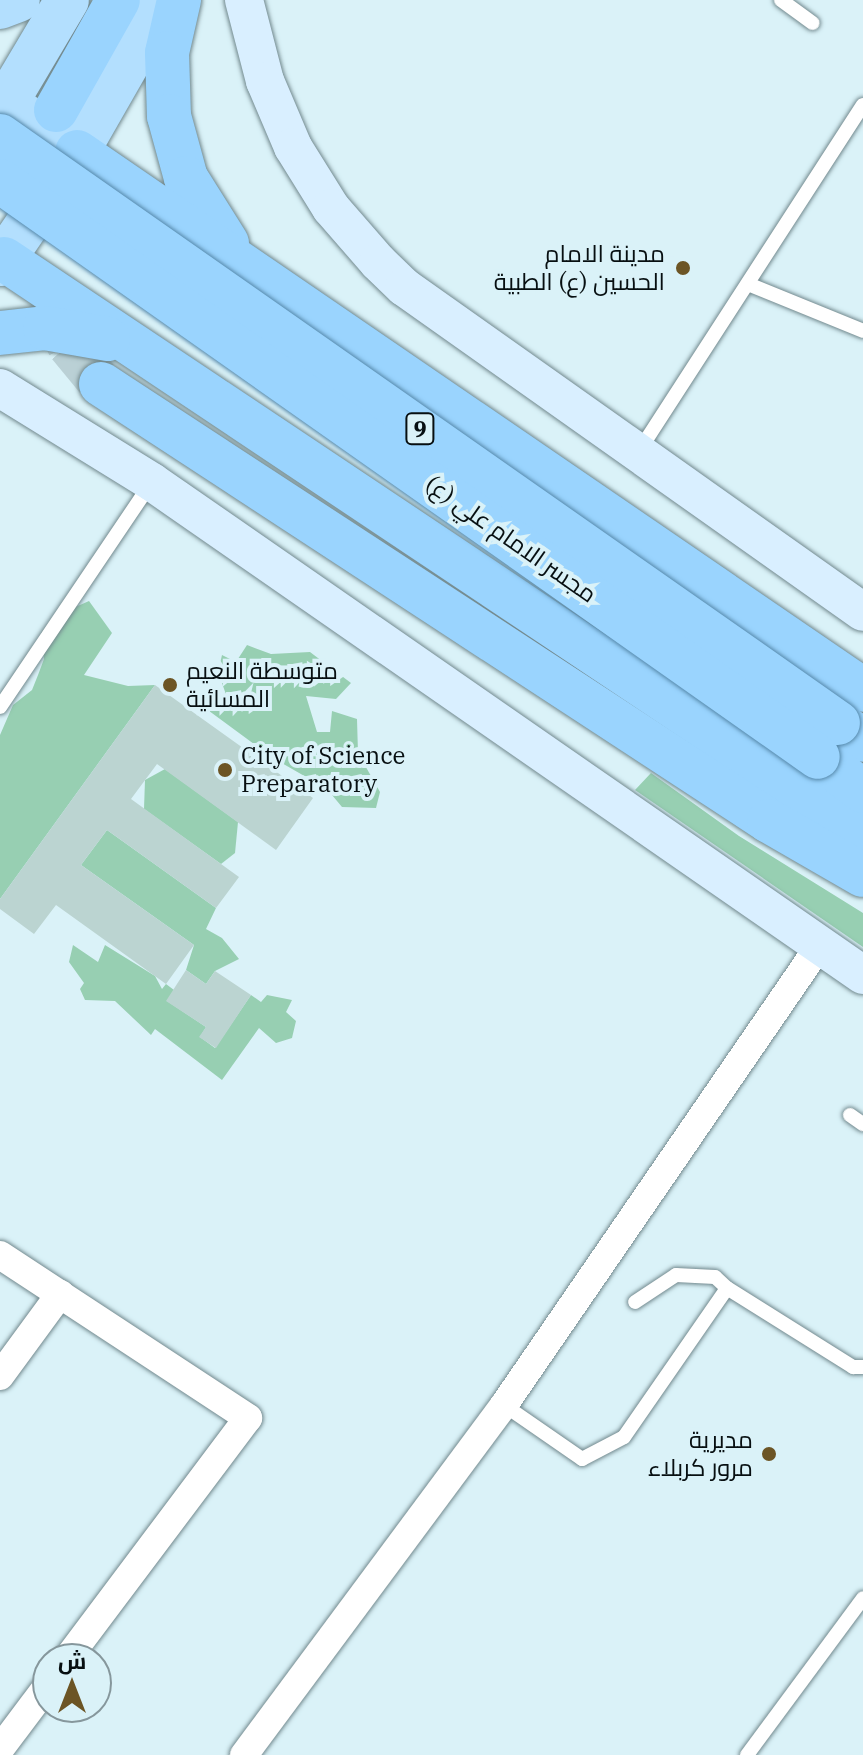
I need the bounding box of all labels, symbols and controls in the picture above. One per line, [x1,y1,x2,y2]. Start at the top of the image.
place label: مدينة الامام الحسين (ع) الطبية [494,240,665,296]
marker: مدينة الامام الحسين (ع) الطبية [672,257,694,279]
road number: 9 [404,411,436,447]
street label: مجسر الامام علي (ع) [420,469,602,609]
place label: متوسطة النعيم المسائية [186,657,338,713]
marker: متوسطة النعيم المسائية [161,676,179,694]
place label: City of Science Preparatory [241,742,405,798]
marker: City of Science Preparatory [216,761,234,779]
place label: مديرية مرور كربلاء [648,1426,753,1482]
marker: مديرية مرور كربلاء [760,1445,778,1463]
north arrow [32,1643,112,1723]
text: ش [58,1646,86,1675]

